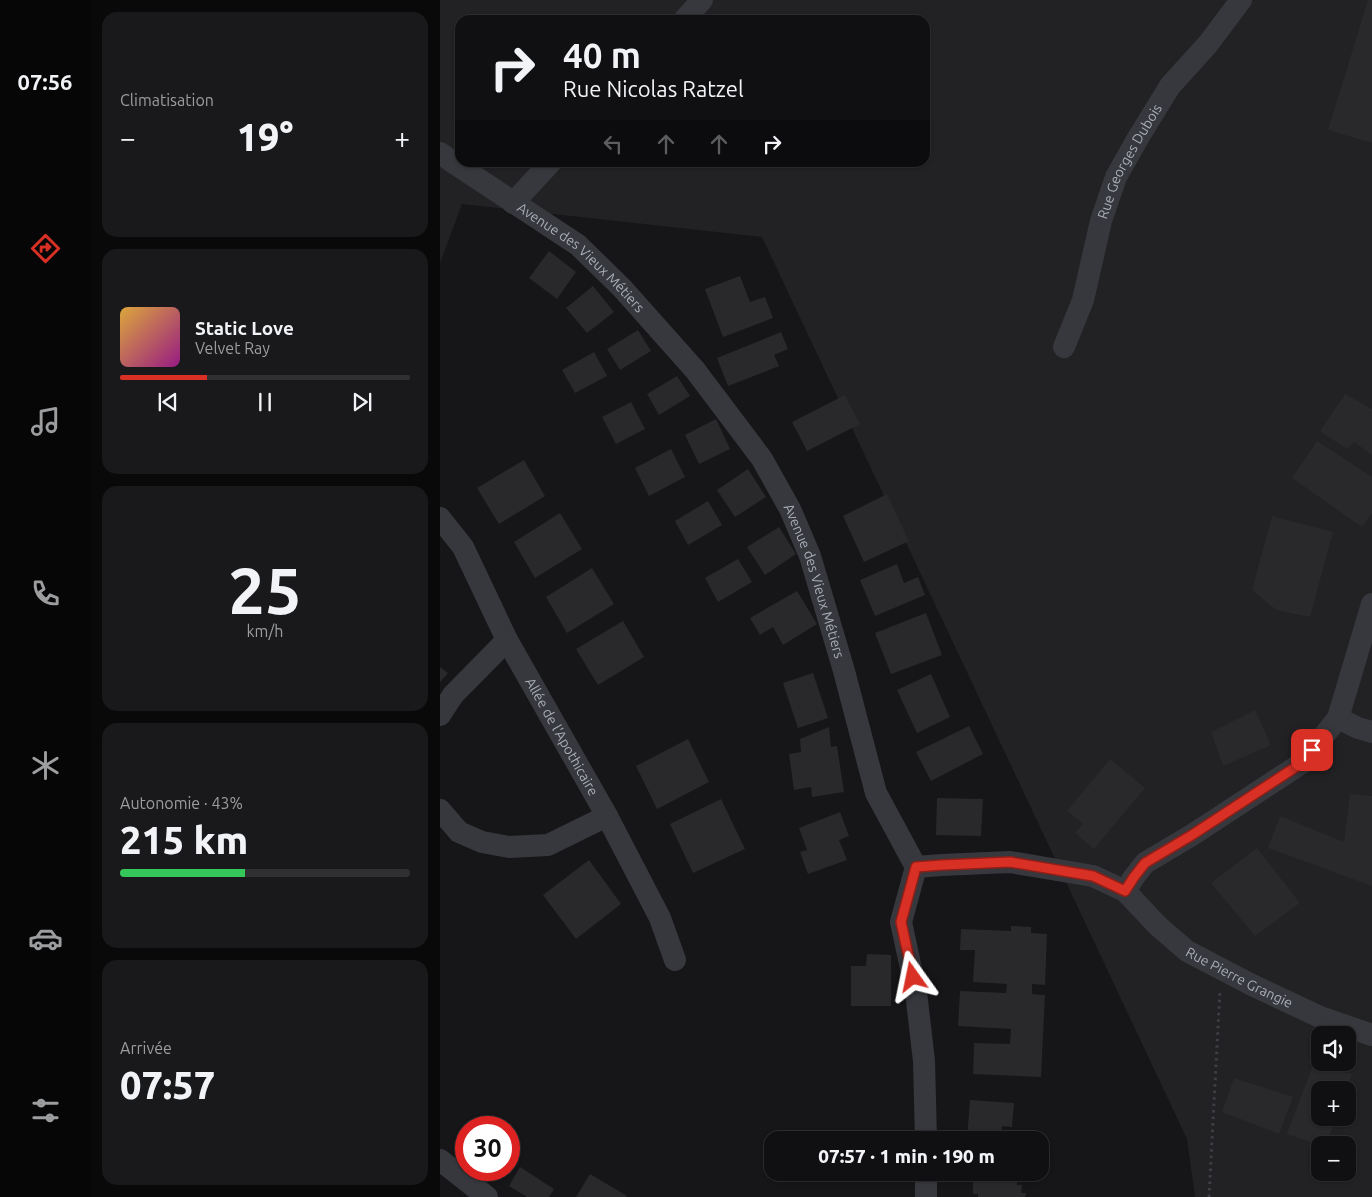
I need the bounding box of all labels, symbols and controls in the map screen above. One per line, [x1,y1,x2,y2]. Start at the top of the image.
icon: right [480,35,545,100]
text: 40 m [563,35,641,75]
text: 07:56 [17,69,73,94]
text: Rue Nicolas Ratzel [563,76,744,101]
text: Climatisation [120,91,214,109]
street label: Rue Georges Dubois [1094,101,1165,221]
text: 19° [237,116,293,158]
text: − [120,122,136,153]
text: + [394,122,410,153]
icon: left [599,130,627,158]
icon: ahead [652,130,680,158]
icon: ahead [705,130,733,158]
icon: right [758,130,786,158]
street label: Avenue des Vieux Métiers [514,199,648,316]
icon: directions [28,231,63,266]
text: Static Love [195,317,294,339]
text: Velvet Ray [195,339,270,357]
icon: previous [154,388,182,416]
icon: pause [251,388,279,416]
icon: next [348,388,376,416]
icon: music [28,404,63,439]
street label: Avenue des Vieux Métiers [781,501,848,660]
text: 25 [228,553,302,626]
icon: phone [28,576,63,611]
text: km/h [247,622,283,640]
street label: Allée de l'Apothicaire [522,675,602,798]
pin [1291,729,1333,771]
icon: arrive [1298,736,1326,764]
icon: climate [28,748,63,783]
text: Autonomie · 43% [120,794,243,812]
text: 215 km [120,819,248,861]
icon: car [28,921,63,956]
street label: Rue Pierre Grangie [1183,944,1295,1011]
position arrow [886,950,938,1002]
map controls [1311,1026,1356,1181]
button: sound [1311,1026,1356,1071]
text: Arrivée [120,1039,172,1057]
text: 07:57 [120,1064,215,1106]
button: + [1311,1081,1356,1126]
icon: filters [28,1093,63,1128]
speed limit sign: 30 [455,1116,520,1181]
button: − [1311,1136,1356,1181]
text: 07:57 · 1 min · 190 m [818,1145,995,1167]

